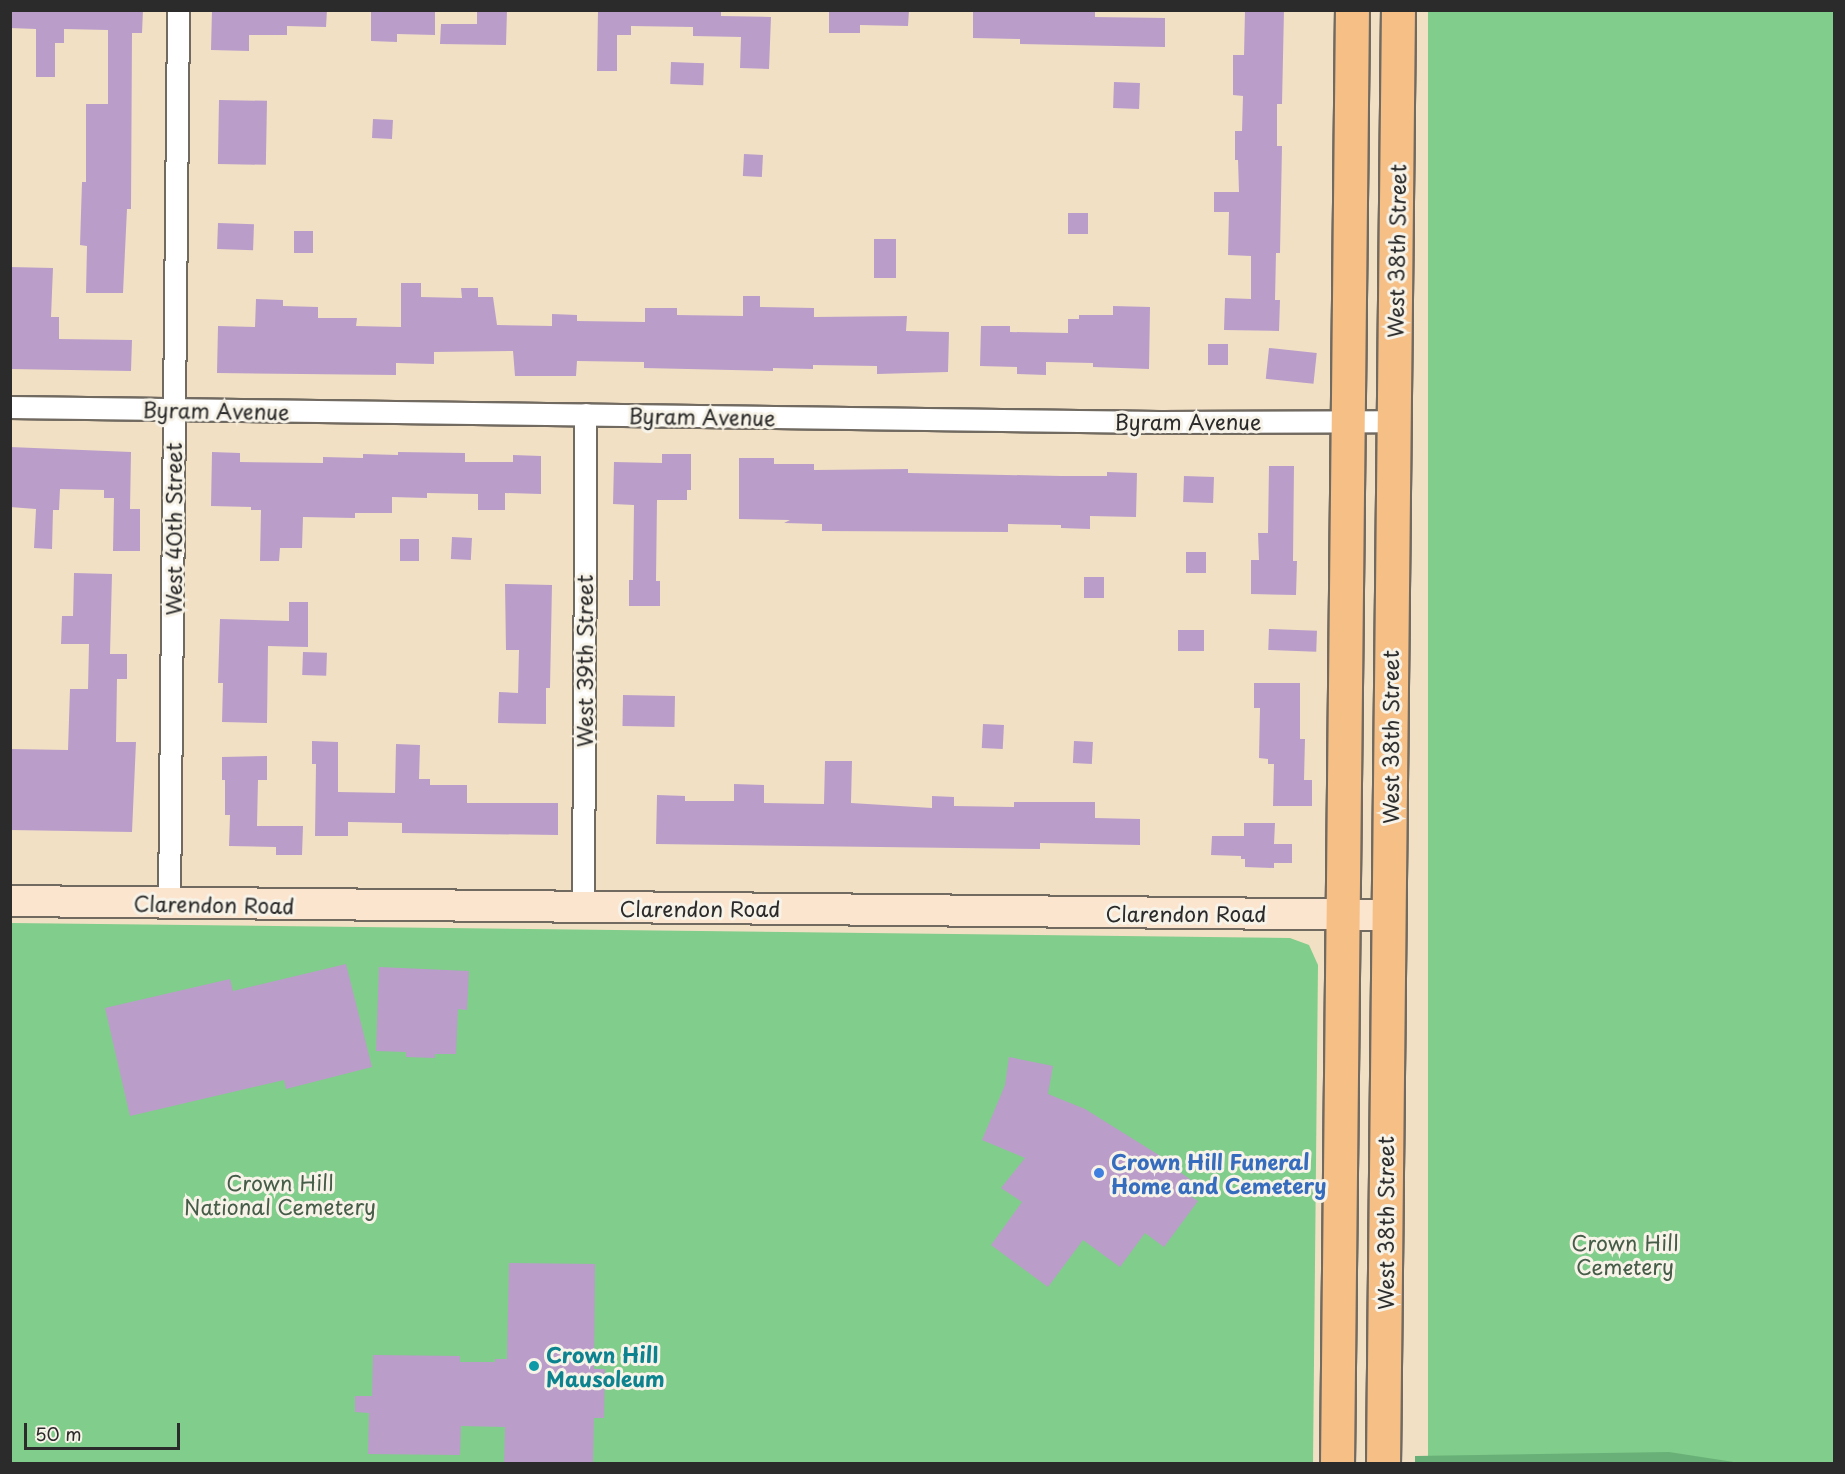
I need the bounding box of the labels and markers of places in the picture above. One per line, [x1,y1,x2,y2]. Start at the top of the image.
place label: Crown Hill Funeral Home and Cemetery [1111,1148,1328,1198]
marker: Crown Hill Funeral Home and Cemetery [1092,1166,1106,1180]
place label: Crown Hill Mausoleum [546,1341,665,1391]
marker: Crown Hill Mausoleum [527,1359,541,1373]

